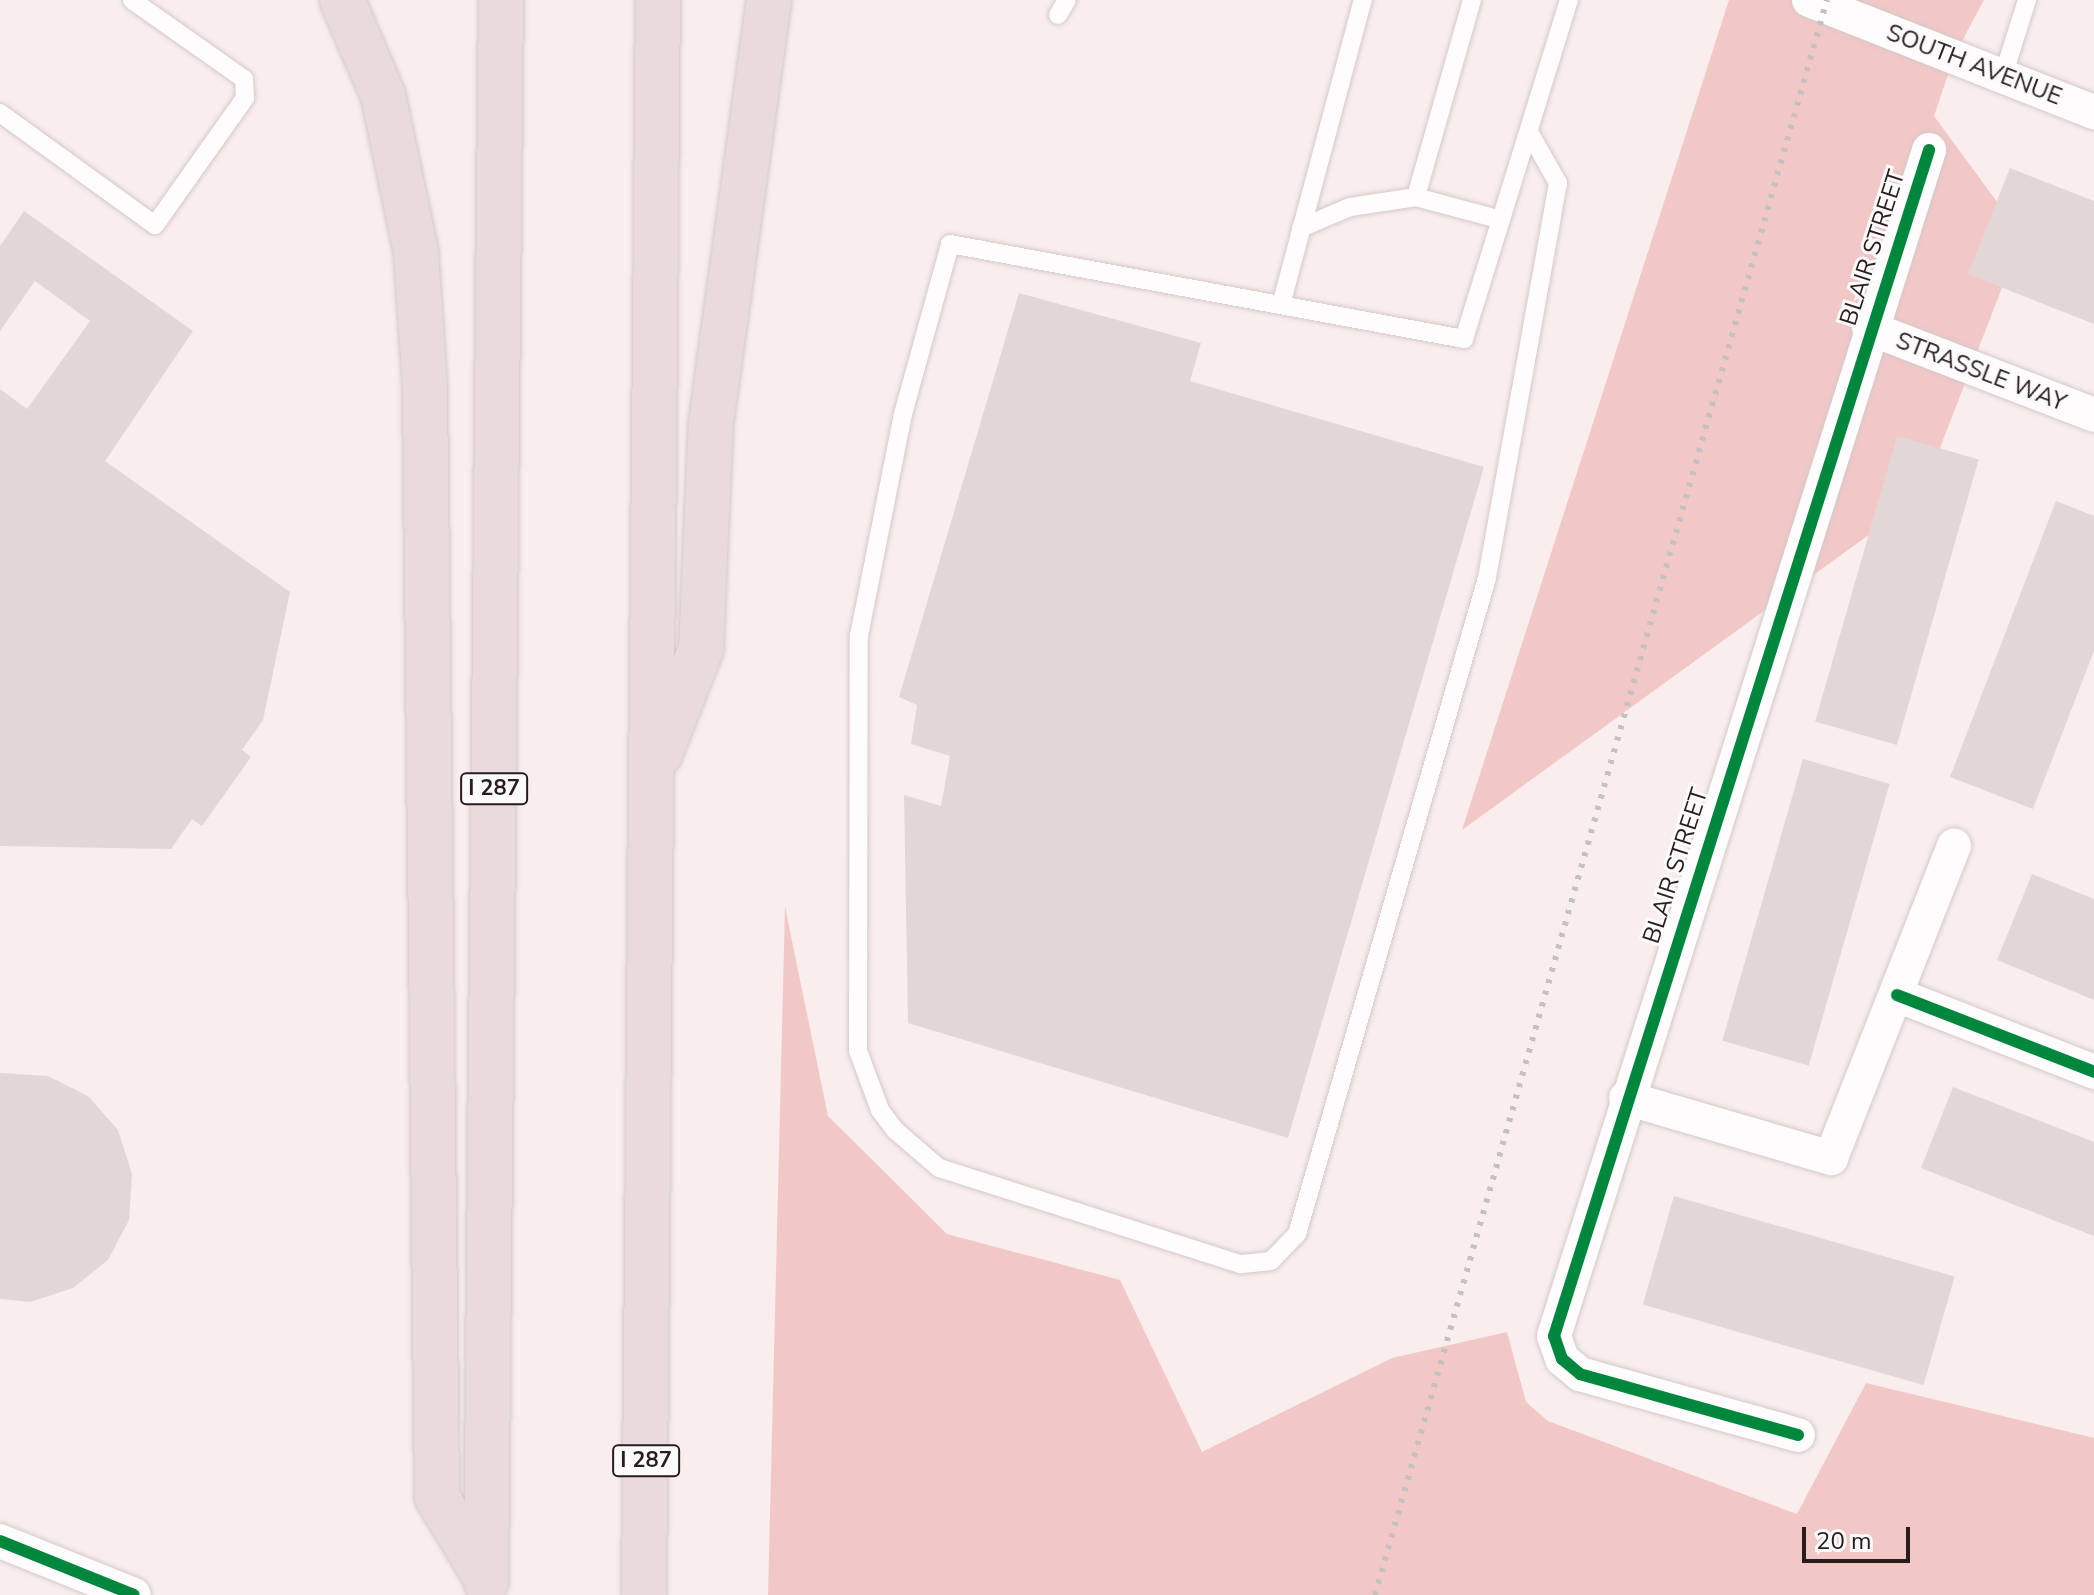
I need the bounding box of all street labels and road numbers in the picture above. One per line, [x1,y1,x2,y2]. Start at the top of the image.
street label: SOUTH AVENUE [1882,18,2066,112]
street label: BLAIR STREET [1834,167,1912,329]
street label: STRASSLE WAY [1892,326,2070,418]
road number: I 287 [460,771,528,807]
street label: BLAIR STREET [1637,785,1715,947]
road number: I 287 [612,1443,680,1479]

